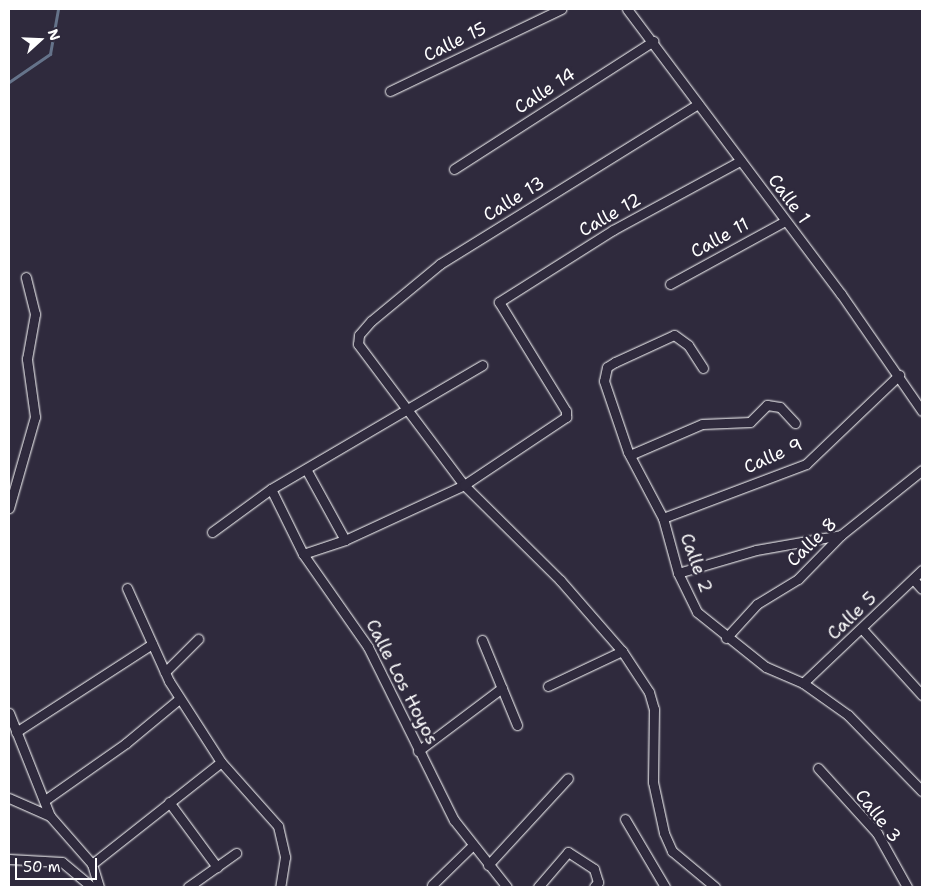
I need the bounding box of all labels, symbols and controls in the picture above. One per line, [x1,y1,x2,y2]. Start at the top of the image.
north arrow [15,15,65,65]
street label: Calle 15 [420,18,490,66]
text: N [44,27,64,43]
street label: Calle 14 [511,63,579,119]
street label: Calle 1 [763,170,815,228]
street label: Calle 13 [479,172,549,226]
street label: Calle 12 [575,189,645,241]
street label: Calle 11 [687,213,753,263]
street label: Calle 9 [741,434,805,478]
street label: Calle 8 [782,513,842,571]
street label: Calle 2 [675,530,717,596]
street label: Calle 5 [823,587,881,645]
street label: Calle Los Hoyos [361,616,443,748]
street label: Calle 3 [851,785,905,847]
scale bar [18,848,100,880]
text: 50 m [23,857,61,877]

